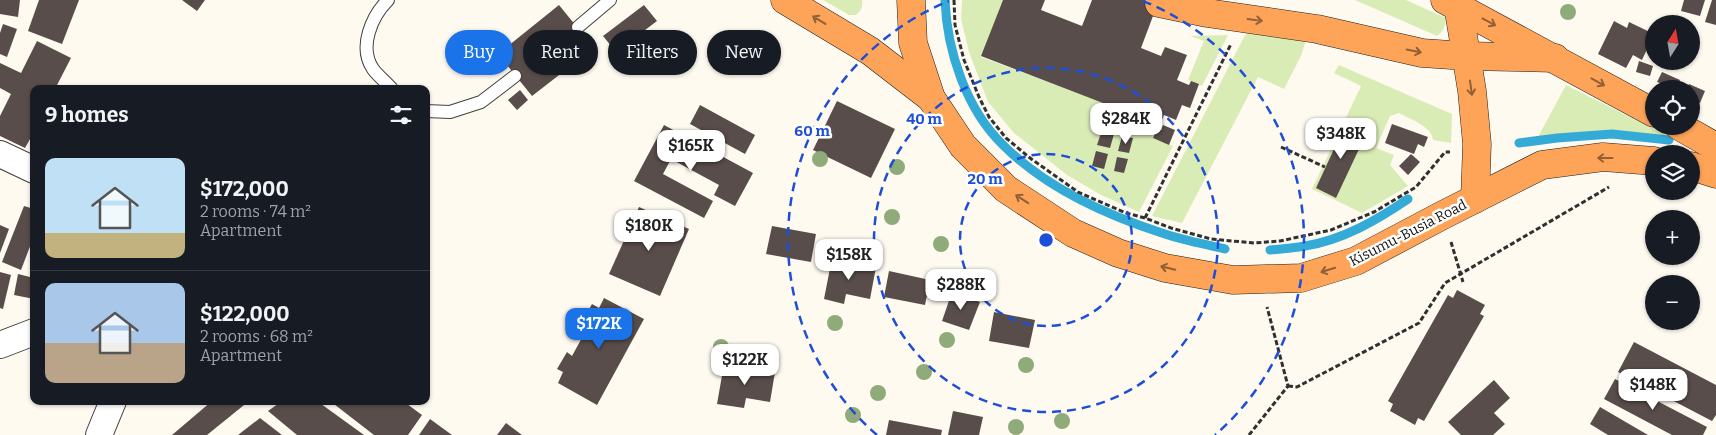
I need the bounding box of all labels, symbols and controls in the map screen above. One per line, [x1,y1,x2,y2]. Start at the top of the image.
one-way arrow [813,15,827,25]
one-way arrow [1247,15,1263,25]
north arrow [1645,15,1700,70]
map controls [1645,15,1700,330]
one-way arrow [1481,17,1496,27]
chip: Buy [445,30,513,75]
chip: Rent [523,30,598,75]
chip: Filters [608,30,697,75]
chip: New [707,30,781,75]
one-way arrow [1406,47,1422,56]
one-way arrow [1590,77,1604,87]
one-way arrow [1466,80,1476,96]
button: locate [1645,80,1700,135]
icon: filters [387,101,415,129]
text: 9 homes [45,102,129,128]
pin: $284K [1091,102,1161,145]
text: $284K [1101,109,1151,128]
text: 40 m [906,110,943,128]
pin: $348K [1306,118,1376,160]
text: 60 m [794,122,830,140]
text: $348K [1316,124,1366,143]
pin: $165K [656,130,726,172]
text: $165K [668,136,714,155]
button: layers [1645,145,1700,200]
one-way arrow [1597,153,1614,163]
text: 20 m [968,170,1003,188]
text: $172,000 [200,176,289,202]
icon: home [85,178,145,238]
one-way arrow [1015,194,1029,205]
street label: Kisumu-Busia Road [1347,196,1469,270]
text: 2 rooms · 74 m² [200,202,311,221]
pin: $180K [614,210,684,252]
button: + [1645,210,1700,265]
text: $180K [625,216,673,235]
text: Apartment [200,221,282,240]
centre of rings [1037,231,1055,249]
pin: $158K [814,238,884,281]
text: $158K [826,245,872,264]
one-way arrow [1160,263,1176,272]
one-way arrow [1320,266,1336,276]
pin: $288K [926,268,996,311]
text: $288K [936,275,986,294]
button: − [1645,275,1700,330]
text: $122,000 [200,301,290,327]
icon: home [85,303,145,363]
pin: $172K [564,308,634,350]
text: $172K [576,314,622,333]
text: 2 rooms · 68 m² [200,327,313,346]
pin: $122K [710,344,780,386]
text: Apartment [200,346,282,365]
text: $122K [722,350,768,369]
pin: $148K [1618,368,1688,411]
text: $148K [1629,375,1677,394]

